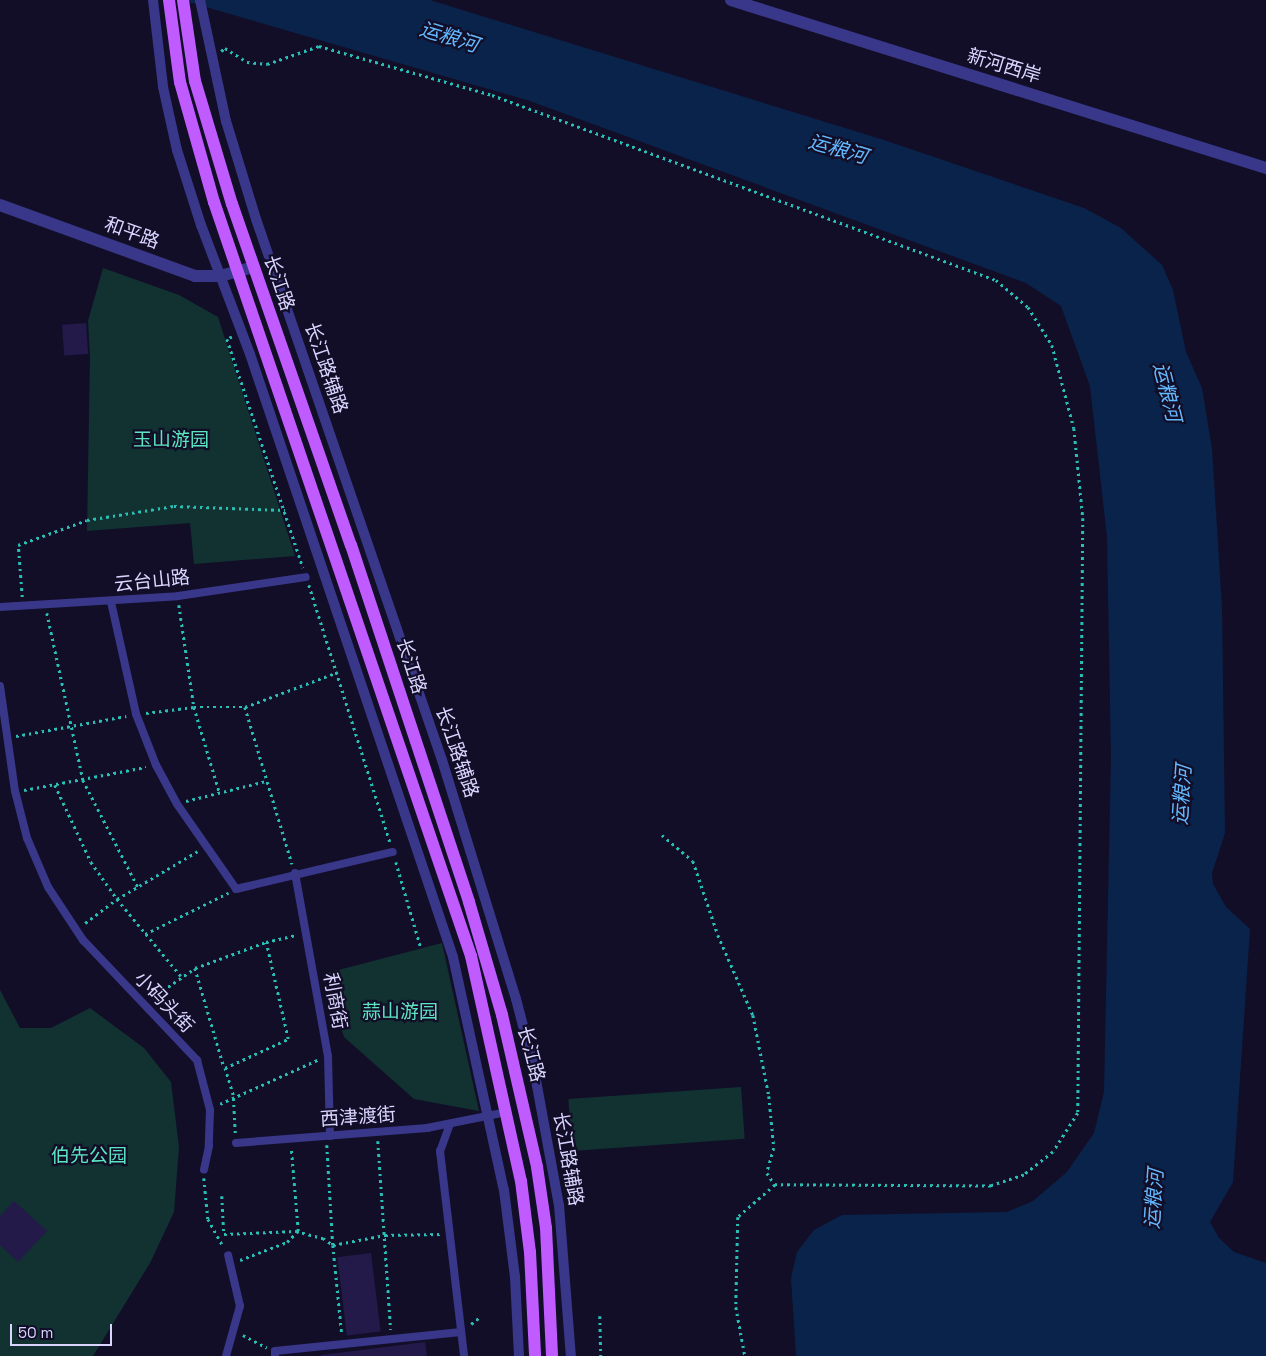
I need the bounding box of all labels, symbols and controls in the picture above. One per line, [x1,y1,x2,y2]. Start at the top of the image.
water label: 运粮河 [417,17,481,57]
street label: 新河西岸 [964,44,1044,88]
water label: 运粮河 [806,129,870,169]
street label: 和平路 [101,213,163,253]
street label: 长江路 [259,252,299,314]
street label: 长江路辅路 [300,319,352,417]
water label: 运粮河 [1148,360,1186,424]
park label: 玉山游园 [133,429,209,451]
street label: 云台山路 [113,566,191,596]
street label: 长江路 [391,635,431,697]
street label: 长江路辅路 [431,703,483,801]
water label: 运粮河 [1168,764,1196,826]
street label: 小码头街 [129,967,199,1037]
street label: 利商街 [319,971,351,1031]
park label: 蒜山游园 [362,1001,438,1023]
street label: 长江路 [513,1024,549,1084]
street label: 西津渡街 [319,1103,397,1131]
street label: 长江路辅路 [549,1110,587,1208]
park label: 伯先公园 [51,1145,127,1167]
water label: 运粮河 [1140,1168,1168,1230]
scale bar [12,1314,115,1346]
text: 50 m [18,1323,53,1342]

